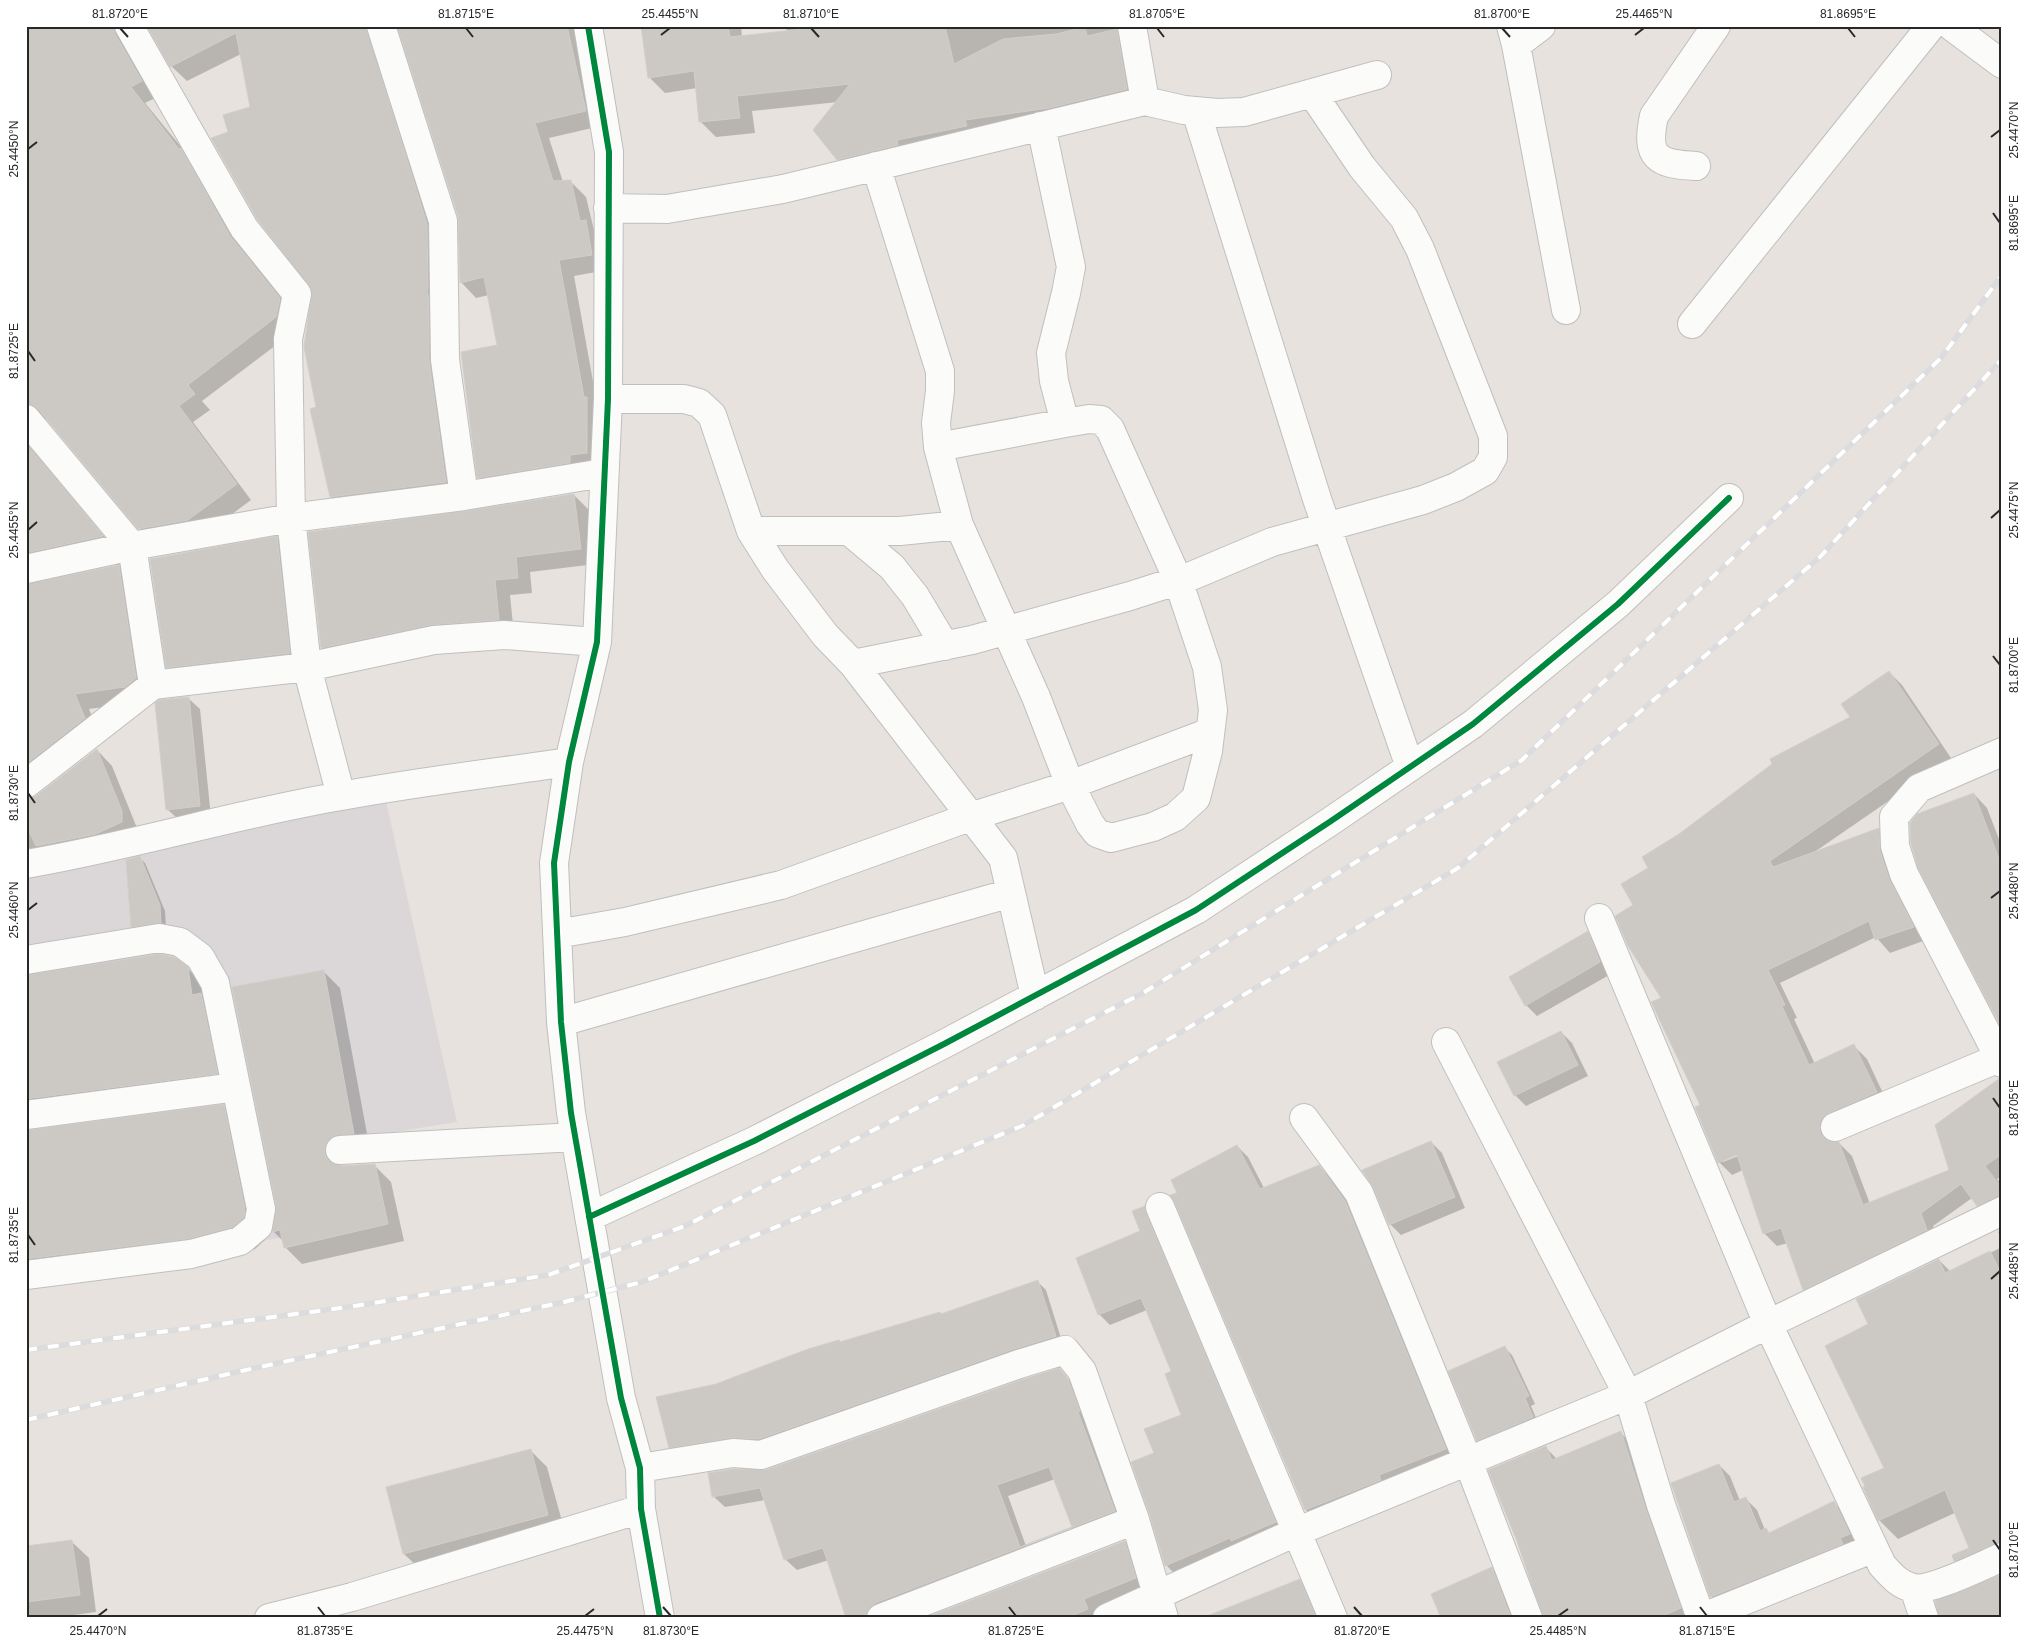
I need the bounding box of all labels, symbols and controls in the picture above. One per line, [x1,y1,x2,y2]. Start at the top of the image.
text: 81.8720°E [92,7,148,21]
text: 81.8715°E [438,7,494,21]
text: 25.4455°N [642,7,698,21]
text: 81.8710°E [783,7,839,21]
text: 81.8705°E [1129,7,1185,21]
text: 81.8700°E [1474,7,1530,21]
text: 25.4465°N [1616,7,1672,21]
text: 81.8695°E [1820,7,1876,21]
text: 25.4470°N [2007,102,2021,158]
text: 25.4450°N [7,121,21,177]
text: 81.8695°E [2007,195,2021,251]
text: 81.8725°E [7,323,21,379]
text: 25.4475°N [2007,482,2021,538]
text: 25.4455°N [7,502,21,558]
text: 81.8700°E [2007,637,2021,693]
text: 81.8730°E [7,765,21,821]
text: 25.4480°N [2007,863,2021,919]
text: 25.4460°N [7,882,21,938]
text: 81.8705°E [2007,1080,2021,1136]
text: 81.8735°E [7,1207,21,1263]
text: 25.4485°N [2007,1243,2021,1299]
text: 81.8710°E [2007,1522,2021,1578]
text: 25.4470°N [70,1624,126,1638]
text: 81.8735°E [297,1624,353,1638]
text: 25.4475°N [557,1624,613,1638]
text: 81.8730°E [643,1624,699,1638]
text: 81.8725°E [988,1624,1044,1638]
text: 81.8720°E [1334,1624,1390,1638]
text: 25.4485°N [1530,1624,1586,1638]
text: 81.8715°E [1679,1624,1735,1638]

